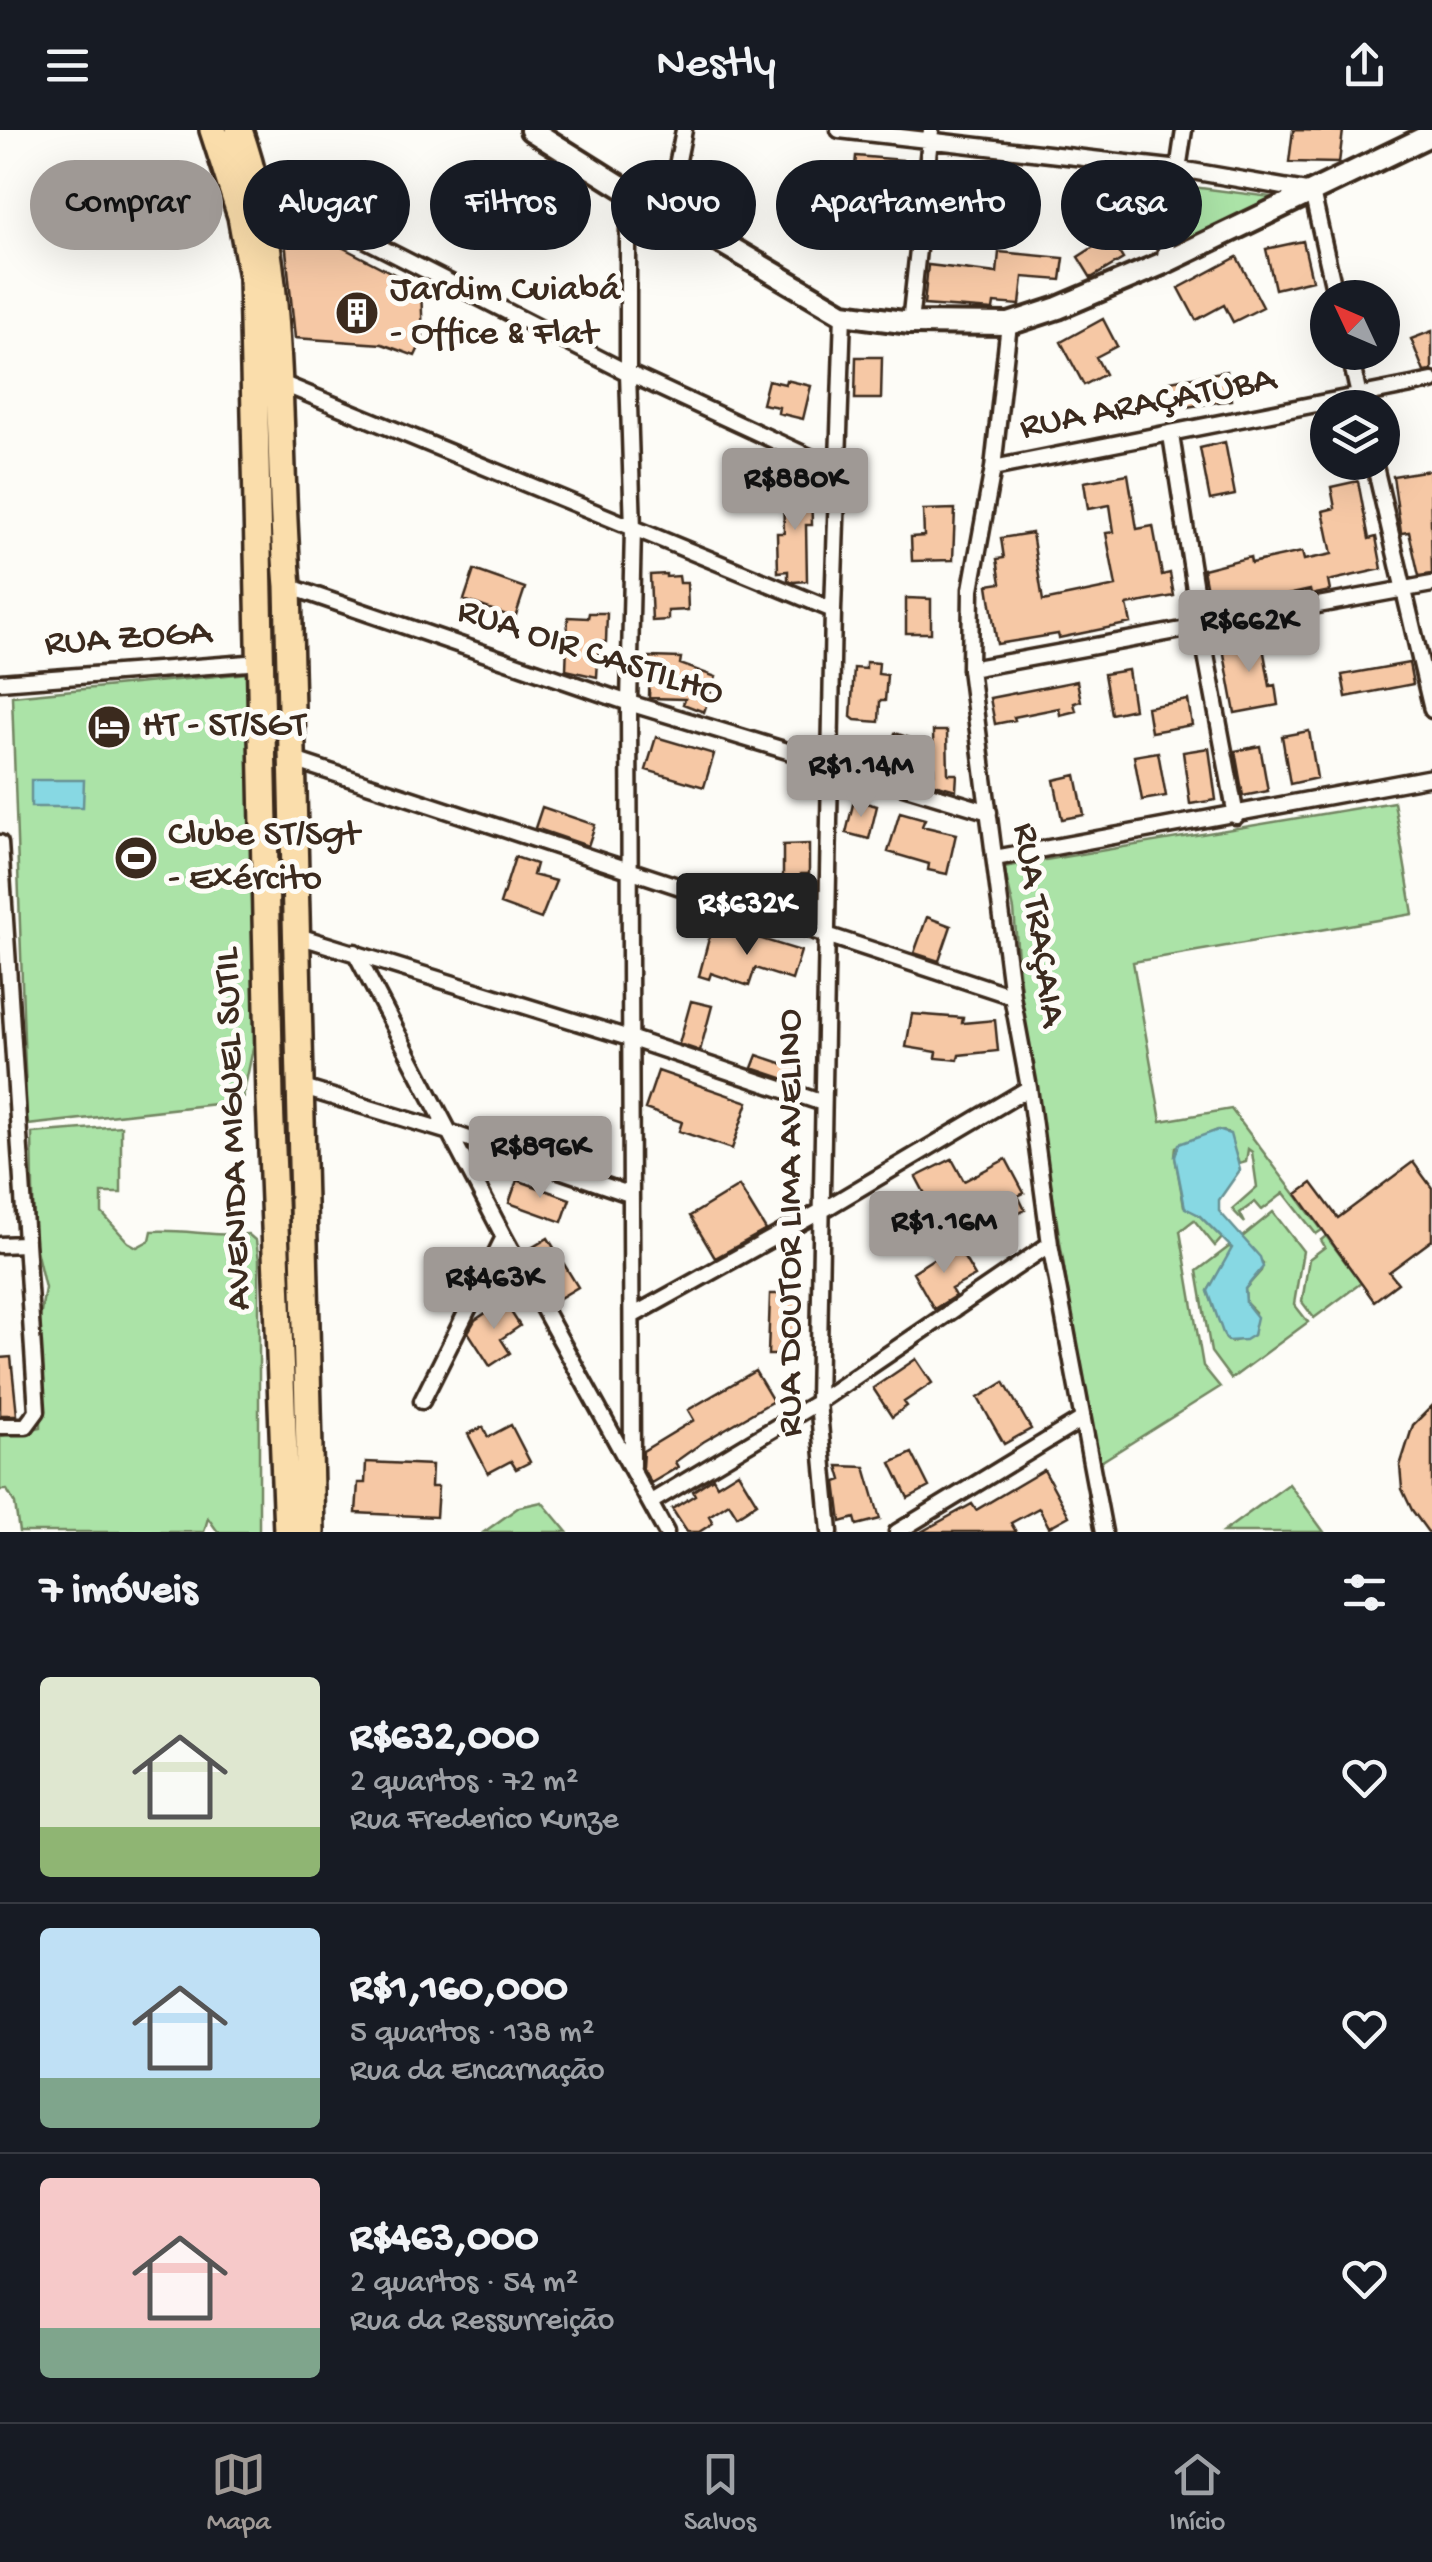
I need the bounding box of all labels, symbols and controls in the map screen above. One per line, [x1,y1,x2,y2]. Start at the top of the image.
icon: menu [40,38,95,93]
icon: share [1337,38,1392,93]
text: Nestly [656,39,776,92]
chip: Comprar [30,160,223,250]
chip: Alugar [243,160,410,250]
chip: Filtros [430,160,591,250]
chip: Novo [611,160,756,250]
chip: Apartamento [776,160,1041,250]
chip: Casa [1061,160,1202,250]
place label: Jardim Cuiabá - Office & Flat [390,269,622,357]
north arrow [1310,280,1400,370]
map controls [1310,280,1400,480]
building icon: Jardim Cuiabá - Office & Flat [334,290,380,336]
street label: RUA ARAÇATUBA [1016,358,1282,451]
button: layers [1310,390,1400,480]
pin: R$880K [714,448,876,533]
text: R$880K [744,461,846,499]
street label: RUA OIR CASTILHO [451,590,729,718]
pin: R$662K [1168,590,1330,675]
text: R$662K [1201,603,1297,641]
street label: RUA ZOGA [43,612,215,668]
hotel icon: HT - ST/SGT [86,704,132,750]
place label: HT - ST/SGT [142,705,307,749]
pin: R$1.14M [769,735,953,820]
text: R$1.14M [809,748,913,786]
place label: Clube ST/Sgt - Exército [168,814,363,902]
street label: RUA TRAÇAIA [1001,821,1073,1032]
sports icon: Clube ST/Sgt - Exército [113,835,159,881]
pin: R$632K [666,873,828,958]
text: R$632K [698,886,796,924]
street label: AVENIDA MIGUEL SUTIL [207,945,263,1311]
street label: RUA DOUTOR LIMA AVELINO [770,1009,814,1437]
pin: R$896K [459,1116,621,1201]
text: R$896K [491,1129,589,1167]
pin: R$1.16M [852,1191,1036,1276]
text: R$1.16M [891,1204,997,1242]
pin: R$463K [413,1247,575,1332]
text: R$463K [446,1260,542,1298]
icon: filters [1337,1565,1392,1620]
text: 7 imóveis [40,1568,197,1617]
text: R$632,000 [350,1715,539,1764]
icon: home [120,1717,240,1837]
icon: heart [1337,1750,1392,1805]
text: 2 quartos · 72 m² [350,1764,578,1802]
text: Rua Frederico Kunze [350,1802,618,1840]
text: R$1,160,000 [350,1966,568,2015]
icon: home [120,1968,240,2088]
icon: heart [1337,2001,1392,2056]
text: 5 quartos · 138 m² [350,2015,594,2053]
text: Rua da Encarnação [350,2053,605,2091]
text: R$463,000 [350,2216,539,2265]
icon: home [120,2218,240,2338]
icon: heart [1337,2251,1392,2306]
text: 2 quartos · 54 m² [350,2265,578,2303]
text: Rua da Ressurreição [350,2303,614,2341]
tab: Mapa [207,2447,271,2540]
tab: Salvos [684,2447,756,2540]
tab: Início [1169,2447,1225,2540]

